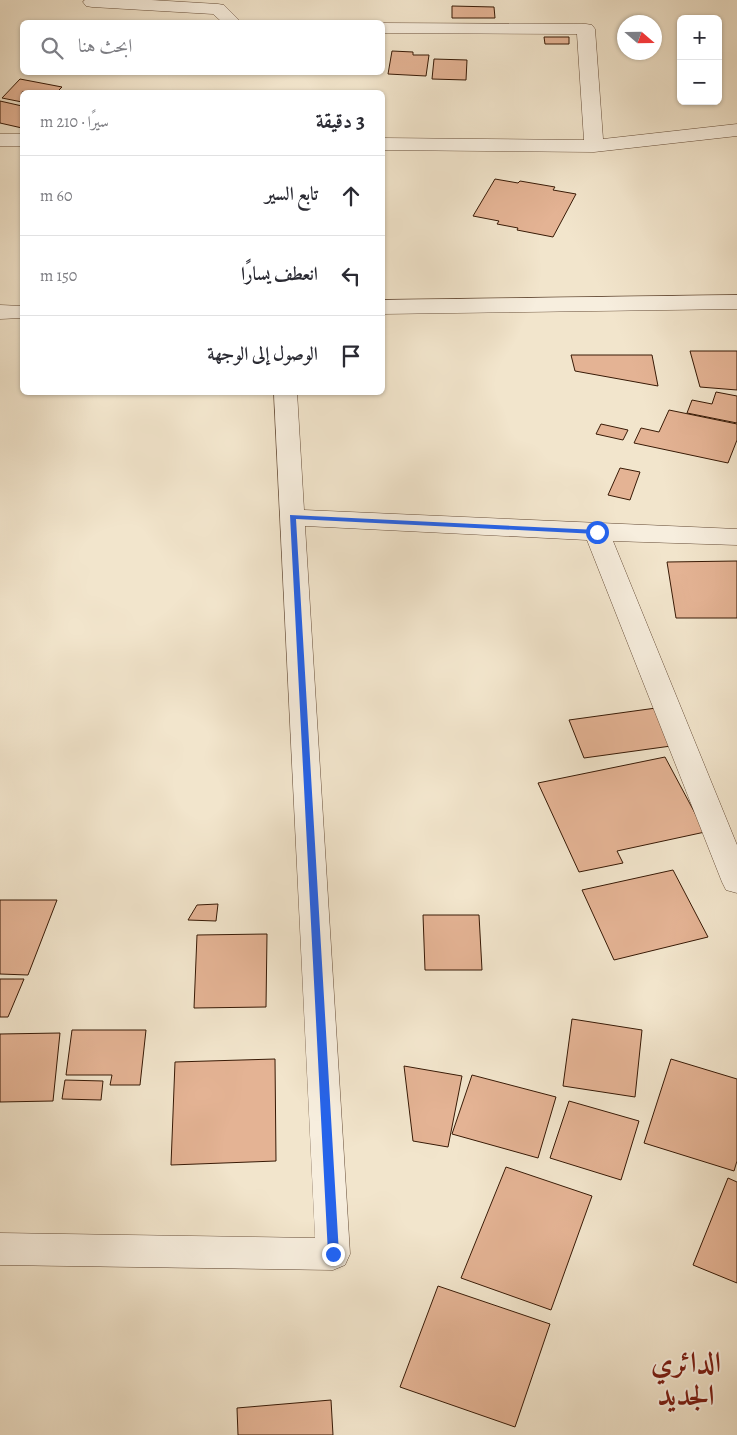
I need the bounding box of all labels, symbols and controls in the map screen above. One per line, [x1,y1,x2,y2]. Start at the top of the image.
north arrow [617,15,662,60]
map controls [677,15,722,105]
button: + [677,15,722,60]
search box [20,20,385,75]
text: ابحث هنا [78,33,132,59]
icon: search [38,34,66,62]
button: − [677,60,722,105]
text: 3 دقيقة [316,107,365,135]
text: سيرًا · 210 m [40,111,109,133]
text: تابع السير [265,181,318,207]
icon: ahead [337,182,365,210]
text: 60 m [40,185,72,207]
text: انعطف يسارًا [241,261,318,287]
icon: left [337,262,365,290]
text: 150 m [40,265,77,287]
text: الوصول إلى الوجهة [207,341,318,367]
icon: arrive [337,342,365,370]
route start [586,521,609,544]
route end [322,1243,345,1266]
district label: الدائري الجديد [651,1343,721,1415]

